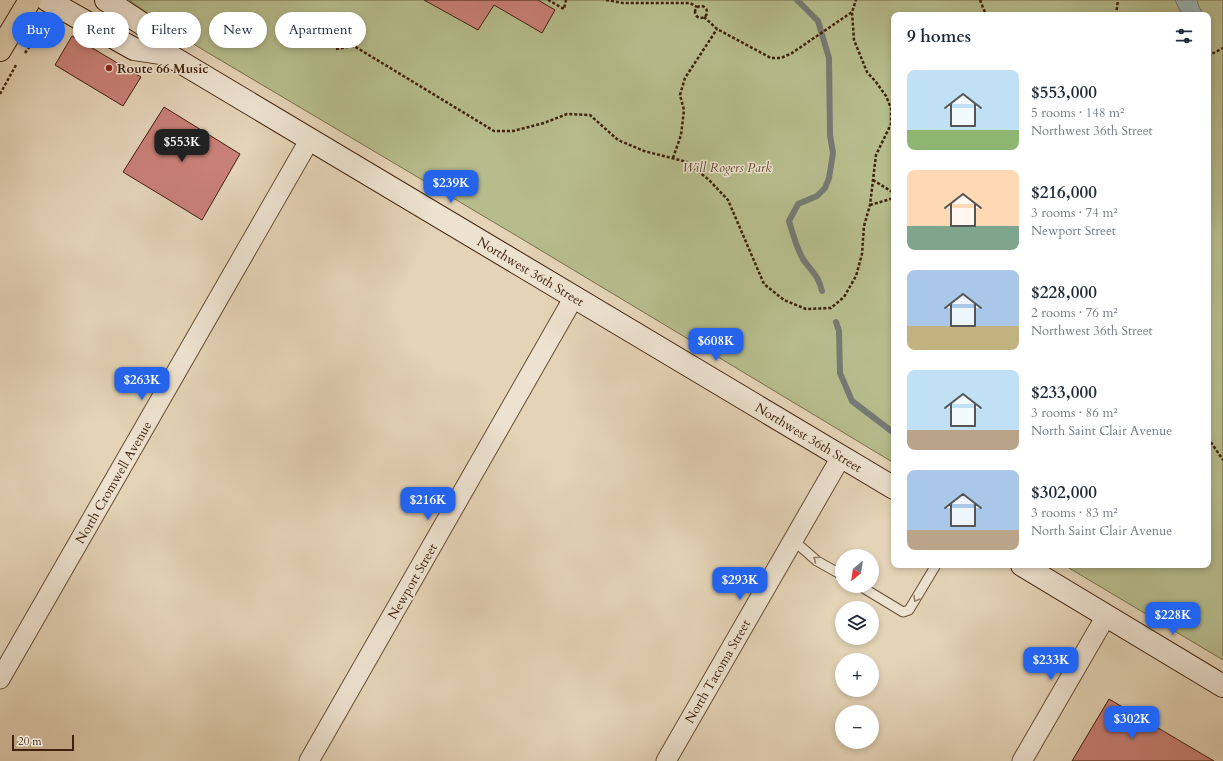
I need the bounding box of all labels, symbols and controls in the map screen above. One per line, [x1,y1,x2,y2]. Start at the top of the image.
chip: Buy [12,12,65,48]
chip: Rent [73,12,129,48]
chip: Filters [137,12,201,48]
chip: New [209,12,267,48]
chip: Apartment [275,12,366,48]
text: 9 homes [907,25,971,48]
icon: filters [1173,25,1195,47]
place label: Route 66 Music [117,60,209,78]
marker: Route 66 Music [104,63,114,73]
text: $553,000 [1031,81,1097,104]
icon: home [939,86,987,134]
text: 5 rooms · 148 m² [1031,104,1124,122]
text: Northwest 36th Street [1031,122,1153,140]
pin: $553K [154,129,210,163]
text: $553K [163,133,201,151]
park label: Will Rogers Park [682,159,772,177]
pin: $239K [423,170,479,204]
text: $239K [432,174,470,192]
text: $216,000 [1031,181,1097,204]
icon: home [939,186,987,234]
text: 3 rooms · 74 m² [1031,204,1118,222]
text: Newport Street [1031,222,1116,240]
street label: Northwest 36th Street [474,233,587,311]
text: $228,000 [1031,281,1097,304]
icon: home [939,286,987,334]
text: 2 rooms · 76 m² [1031,304,1118,322]
text: Northwest 36th Street [1031,322,1153,340]
pin: $608K [688,328,744,362]
text: $608K [697,332,735,350]
pin: $263K [114,367,170,401]
text: $263K [123,371,161,389]
text: $233,000 [1031,381,1097,404]
icon: home [939,386,987,434]
street label: Northwest 36th Street [752,399,865,477]
text: 3 rooms · 86 m² [1031,404,1118,422]
street label: North Cromwell Avenue [71,418,156,547]
text: North Saint Clair Avenue [1031,422,1172,440]
text: $302,000 [1031,481,1097,504]
icon: home [939,486,987,534]
pin: $216K [400,487,456,521]
text: $216K [409,491,447,509]
text: 3 rooms · 83 m² [1031,504,1118,522]
text: North Saint Clair Avenue [1031,522,1172,540]
street label: Newport Street [384,540,442,623]
north arrow [835,549,879,593]
map controls [835,549,879,749]
one-way arrow [814,557,821,564]
pin: $293K [712,567,768,601]
text: $293K [721,571,759,589]
one-way arrow [914,595,921,602]
button: layers [835,601,879,645]
pin: $228K [1145,602,1201,636]
text: $228K [1154,606,1192,624]
street label: North Tacoma Street [681,616,755,727]
pin: $233K [1023,647,1079,681]
text: $233K [1032,651,1070,669]
button: + [835,653,879,697]
button: − [835,705,879,749]
pin: $302K [1104,706,1160,740]
text: $302K [1113,710,1151,728]
scale bar [12,733,74,752]
text: 20 m [18,734,42,749]

